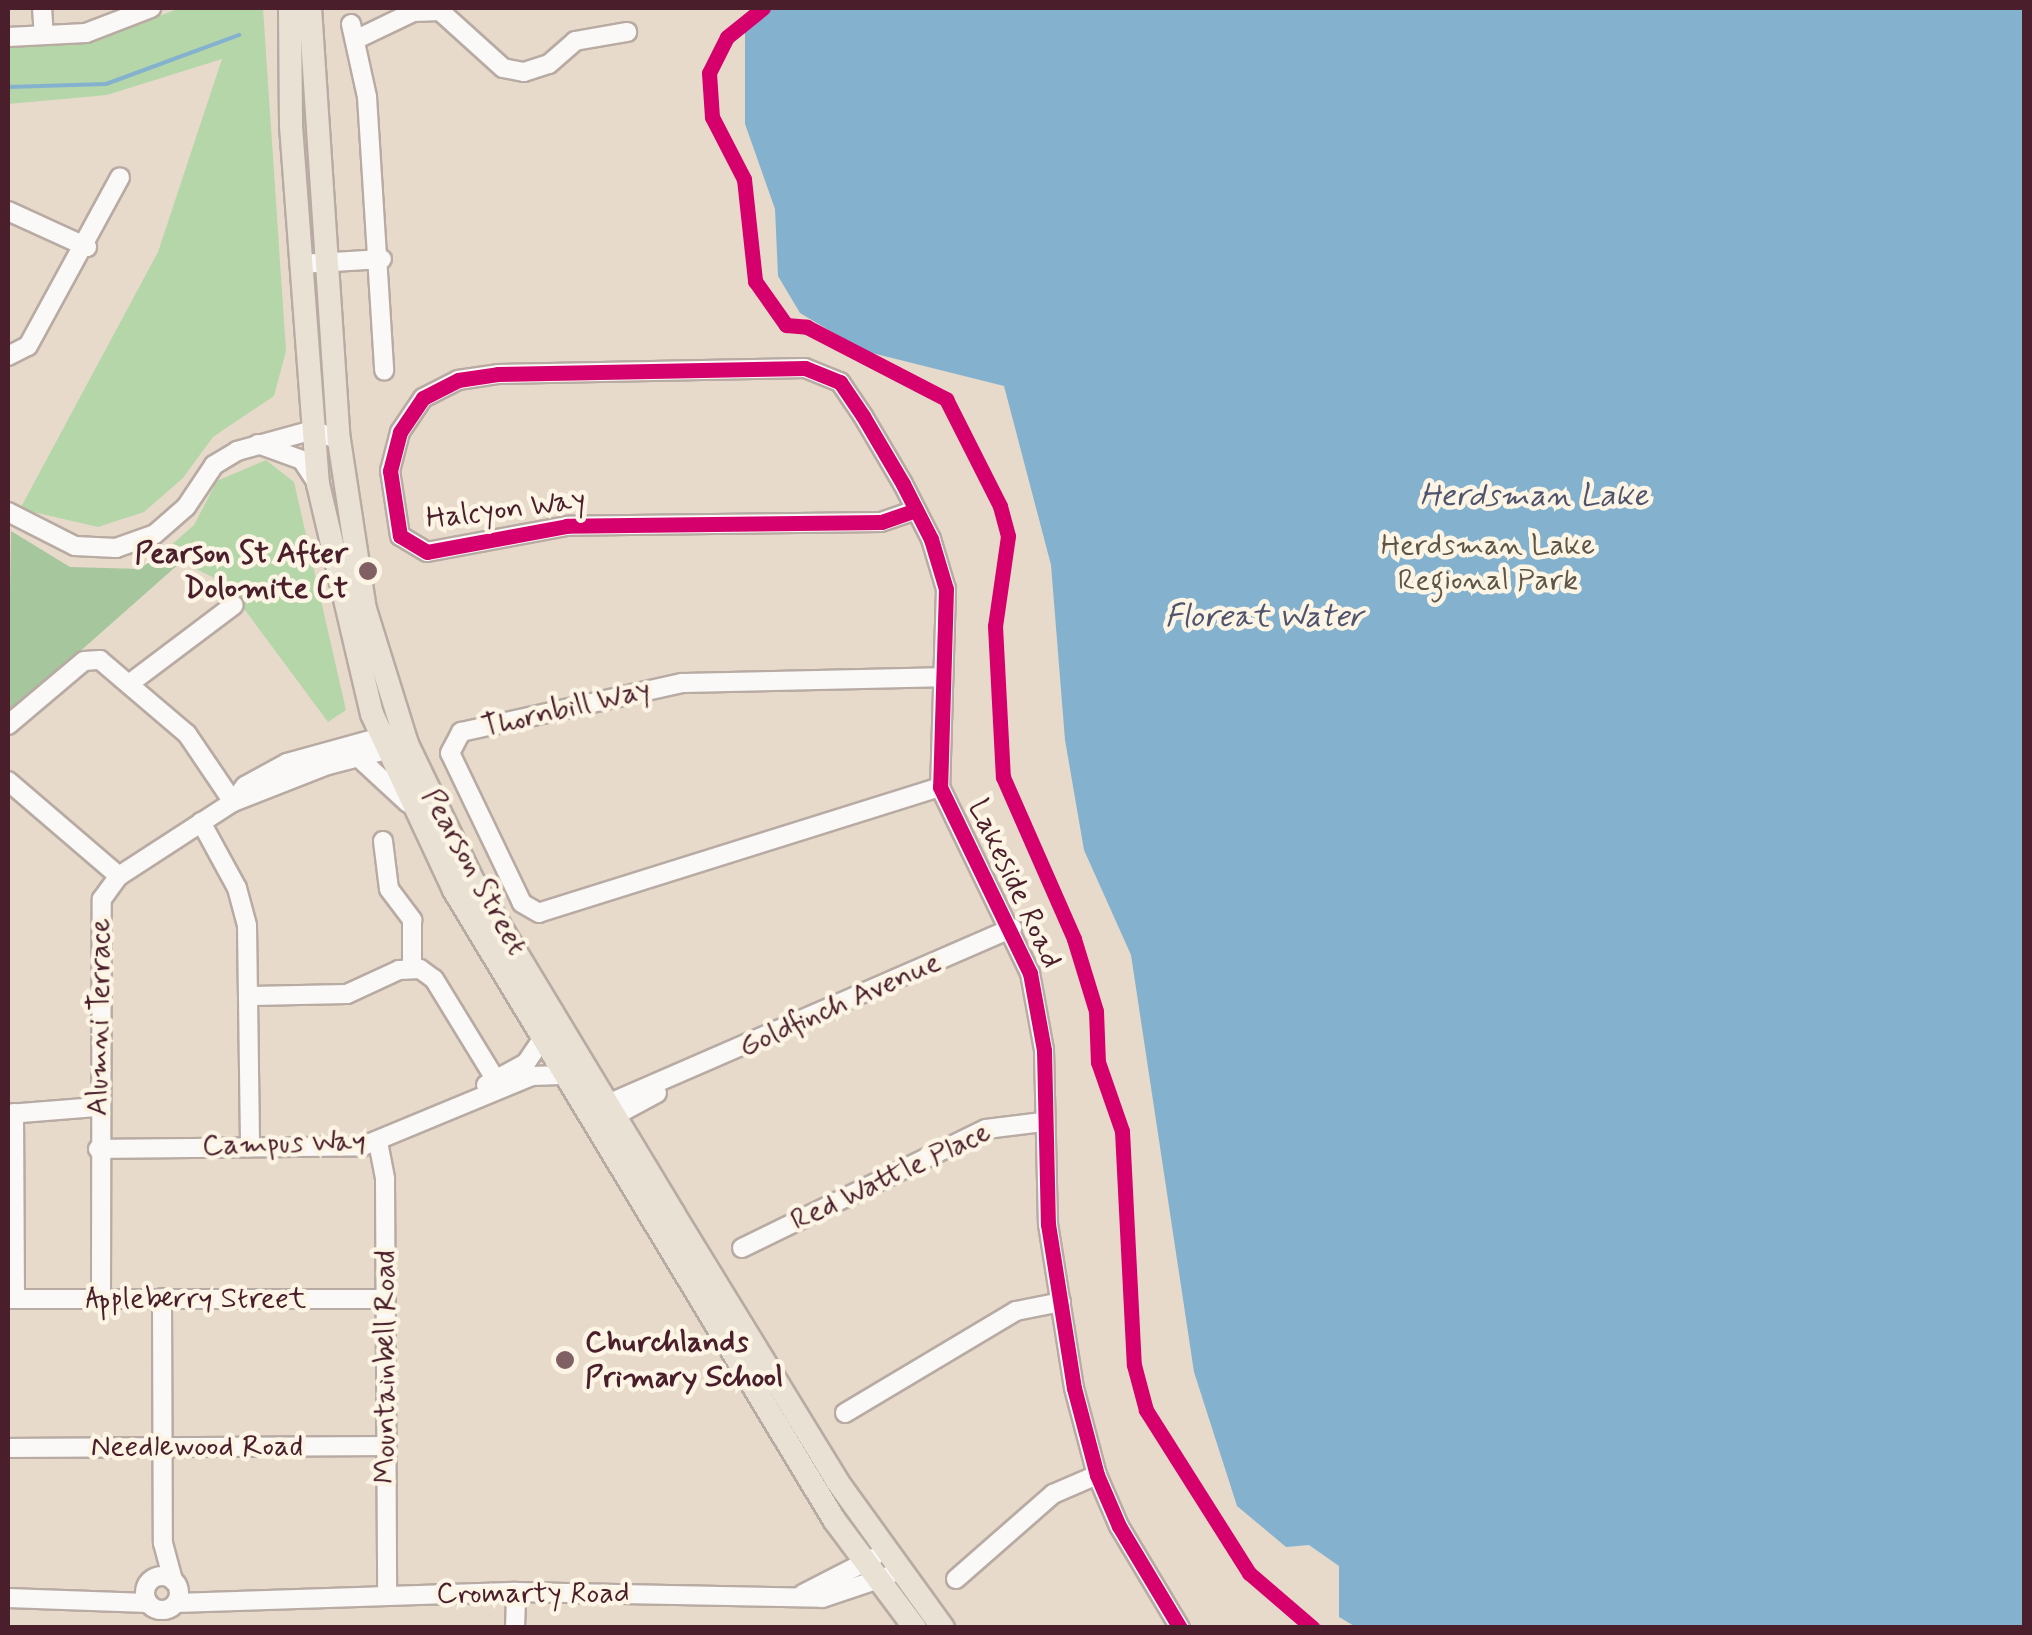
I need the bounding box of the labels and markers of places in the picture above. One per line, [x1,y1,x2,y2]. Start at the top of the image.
place label: Pearson St After Dolomite Ct [137,536,348,606]
marker: Pearson St After Dolomite Ct [357,560,379,582]
place label: Churchlands Primary School [585,1325,783,1396]
marker: Churchlands Primary School [554,1349,576,1371]

